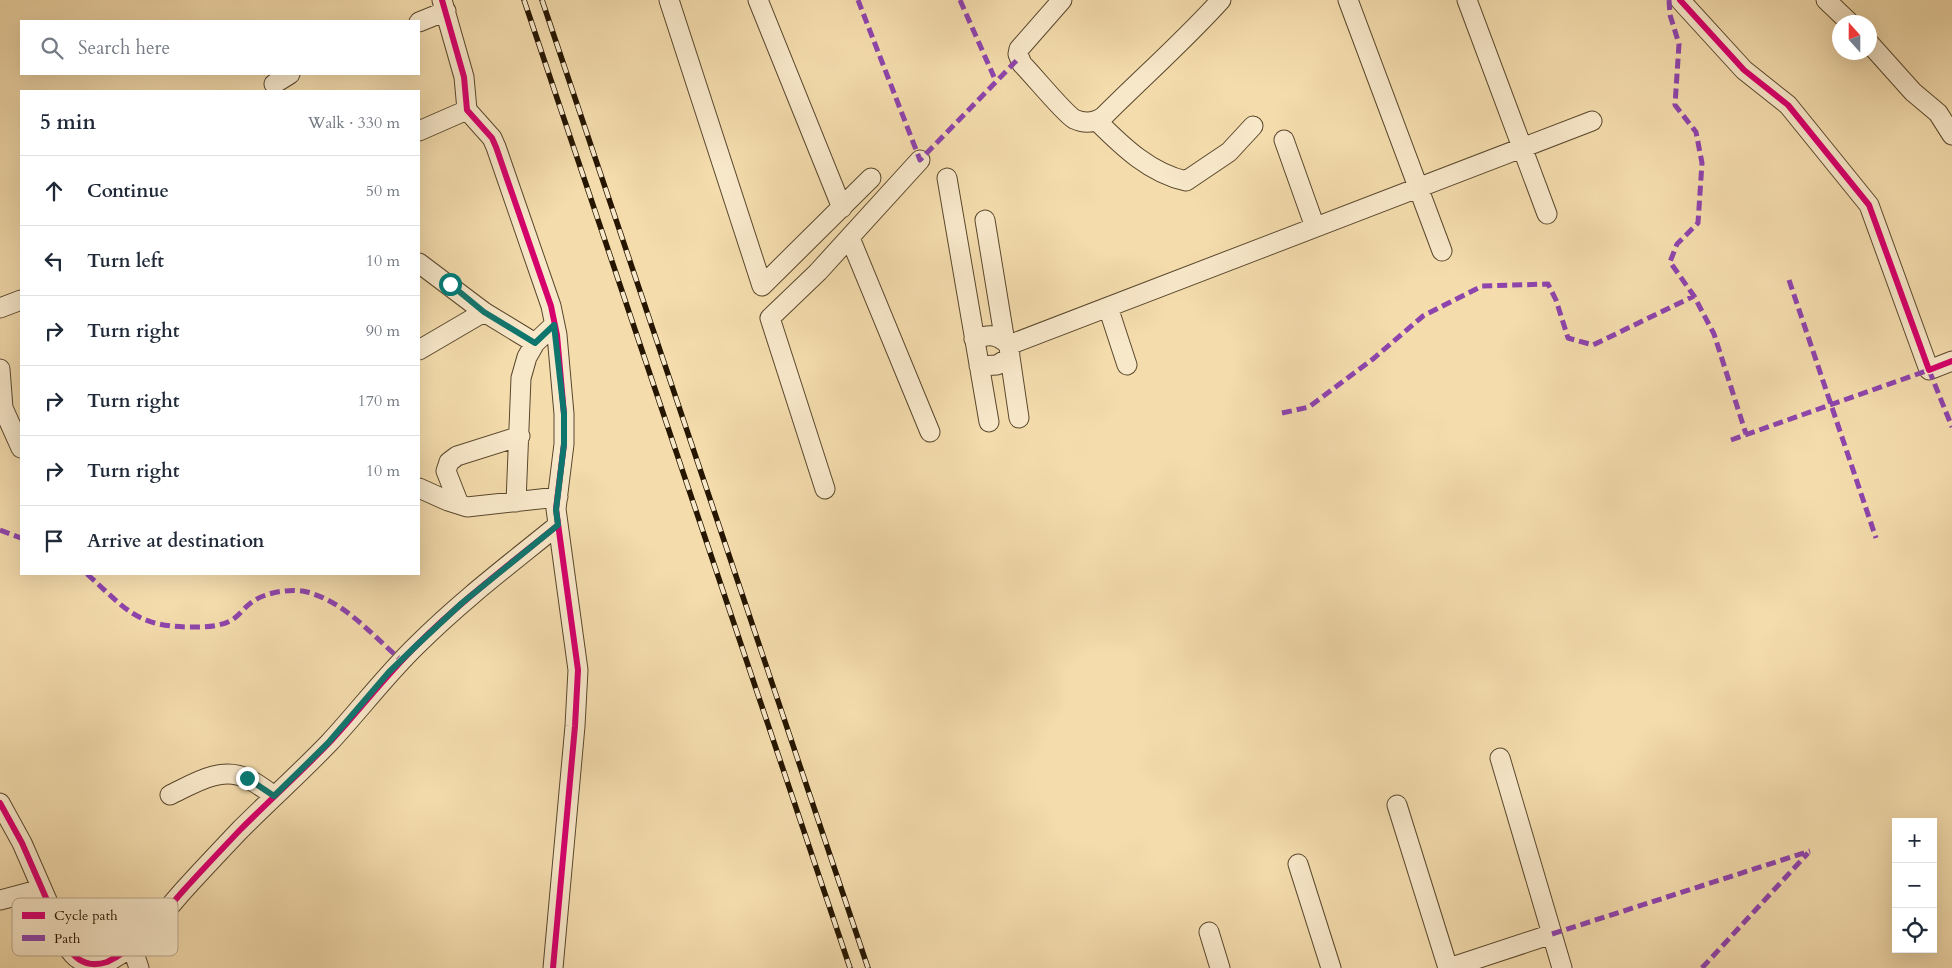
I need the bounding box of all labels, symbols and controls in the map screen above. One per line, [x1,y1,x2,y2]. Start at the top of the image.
north arrow [1832,15,1877,60]
search box [20,20,420,75]
icon: search [38,34,66,62]
text: Search here [78,35,170,61]
text: 5 min [40,108,96,137]
text: Walk · 330 m [308,112,400,134]
icon: ahead [40,177,68,205]
text: Continue [87,178,169,204]
text: 50 m [366,180,400,202]
icon: left [40,247,68,275]
text: Turn left [87,248,164,274]
text: 10 m [366,250,400,272]
route start [439,273,462,296]
icon: right [40,317,68,345]
text: Turn right [87,318,179,344]
text: 90 m [366,320,400,342]
icon: right [40,387,68,415]
text: Turn right [87,388,179,414]
text: 170 m [358,390,400,412]
icon: right [40,457,68,485]
text: Turn right [87,458,179,484]
text: 10 m [366,460,400,482]
icon: arrive [40,527,68,555]
text: Arrive at destination [87,528,264,554]
route end [236,767,259,790]
map controls [1892,818,1937,953]
button: + [1892,818,1937,863]
button: − [1892,863,1937,908]
legend [12,898,178,956]
text: Cycle path [54,906,118,925]
button: locate [1892,908,1937,953]
text: Path [54,929,81,948]

